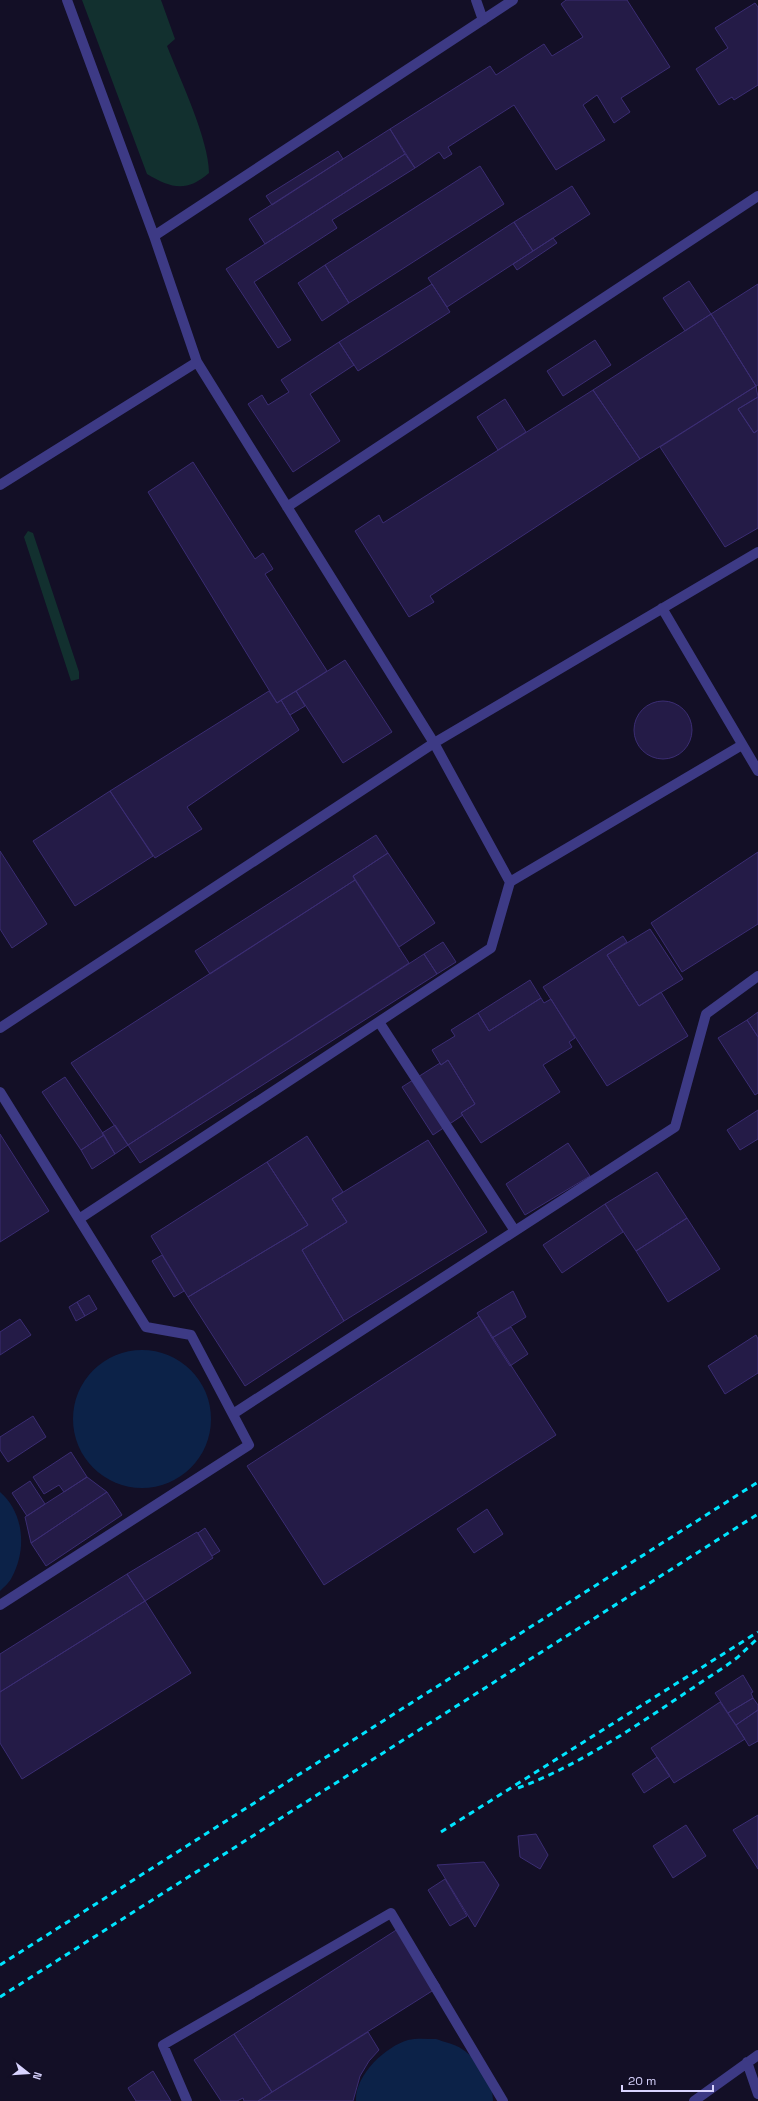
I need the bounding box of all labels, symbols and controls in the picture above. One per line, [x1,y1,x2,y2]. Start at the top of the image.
north arrow [8,2053,48,2093]
scale bar [622,2067,713,2093]
text: N [30,2070,45,2081]
text: 20 m [628,2073,656,2089]

